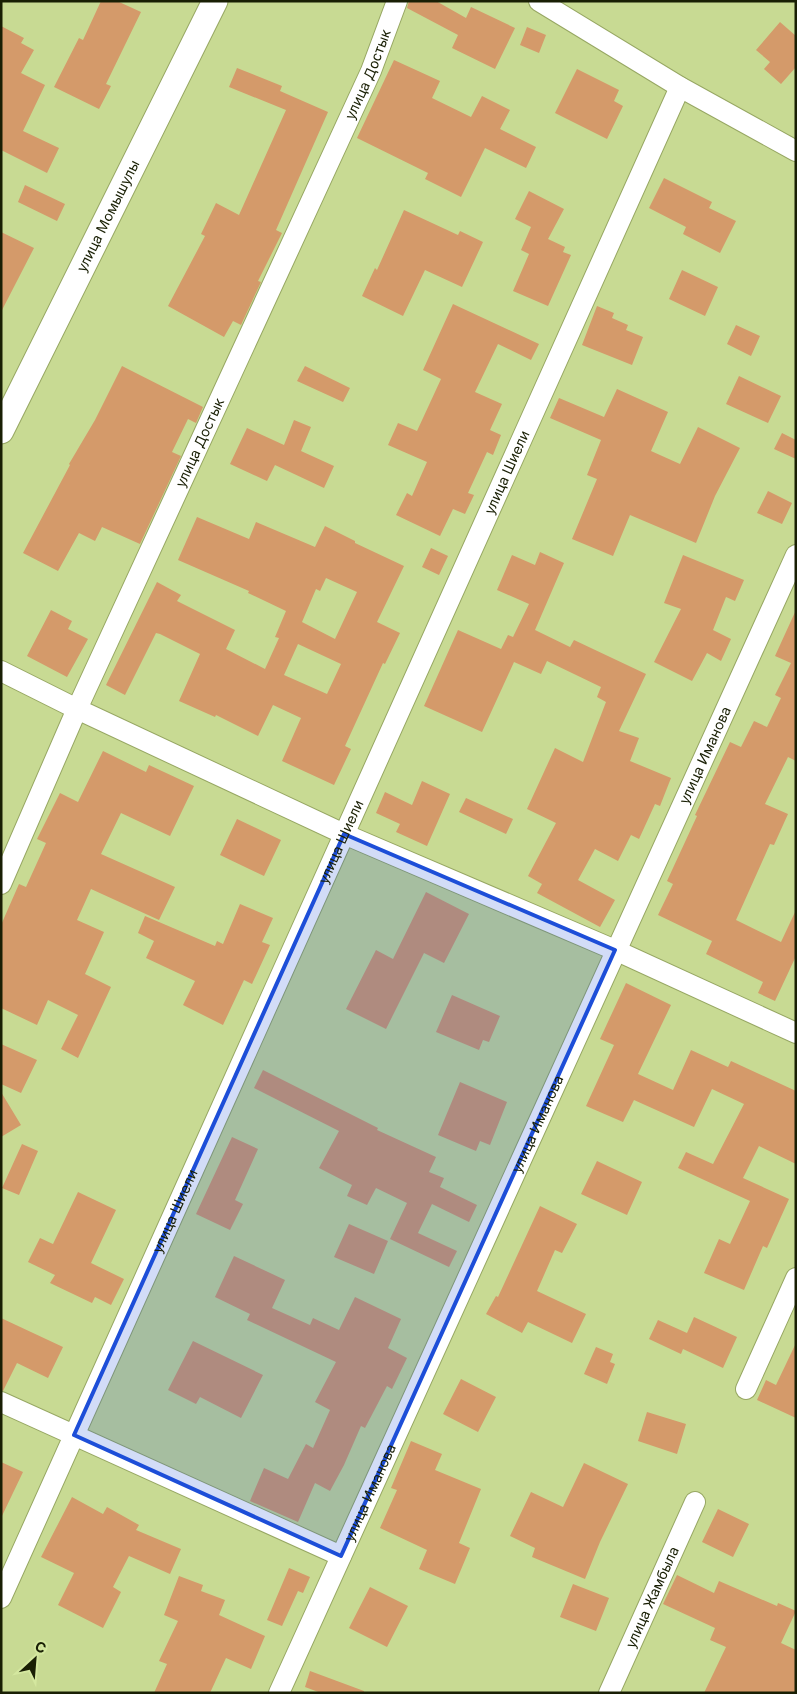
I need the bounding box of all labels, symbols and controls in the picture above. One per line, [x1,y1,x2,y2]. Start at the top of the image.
street label: улица Достык [341,26,394,122]
street label: улица Момышулы [73,157,142,275]
street label: улица Достык [171,395,227,490]
street label: улица Шиели [480,428,533,517]
street label: улица Иманова [675,704,734,807]
street label: улица Шиели [314,797,367,886]
street label: улица Иманова [508,1072,567,1175]
street label: улица Шиели [148,1167,201,1256]
street label: улица Иманова [340,1441,399,1544]
street label: улица Жамбыла [621,1544,682,1651]
north arrow [10,1634,60,1684]
text: С [33,1637,49,1657]

